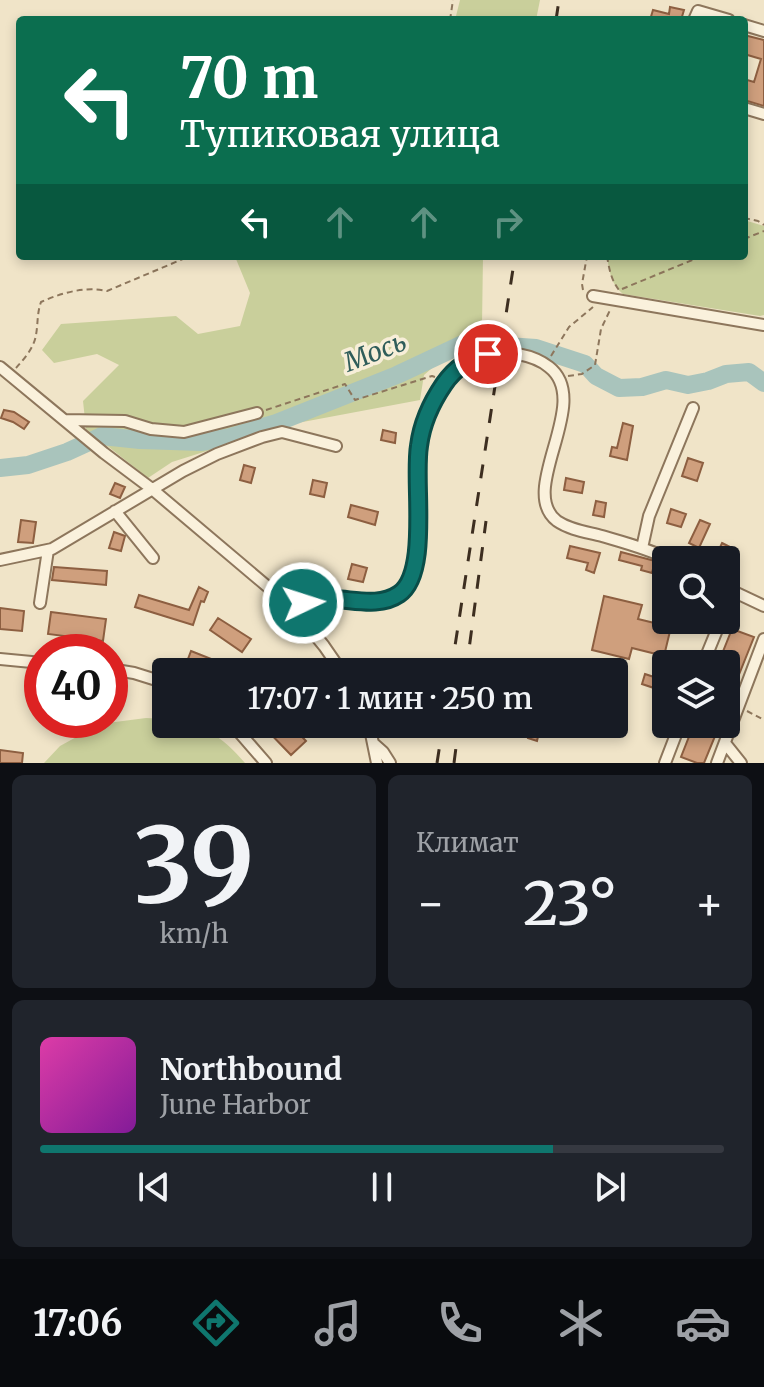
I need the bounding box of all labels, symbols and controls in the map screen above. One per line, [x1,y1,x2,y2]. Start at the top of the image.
text: 70 m [180,43,318,113]
icon: left [48,48,152,152]
text: Тупиковая улица [180,112,500,157]
icon: left [234,200,278,244]
icon: ahead [318,200,362,244]
icon: ahead [402,200,446,244]
icon: right [486,200,530,244]
pin [454,320,522,388]
water label: Мось [338,325,411,379]
icon: arrive [466,332,510,376]
map controls [652,546,740,738]
button: search [652,546,740,634]
position arrow [261,561,345,645]
speed limit sign: 40 [24,634,128,738]
button: layers [652,650,740,738]
text: 17:07 · 1 мин · 250 m [247,679,533,717]
text: 39 [134,800,254,930]
text: Климат [416,826,519,859]
text: 23° [523,866,617,941]
text: − [416,876,445,931]
text: + [695,876,724,931]
text: km/h [160,917,228,950]
text: Northbound [160,1050,342,1088]
text: June Harbor [160,1088,311,1121]
icon: previous [132,1165,176,1209]
icon: pause [360,1165,404,1209]
icon: next [588,1165,632,1209]
icon: directions [188,1295,244,1351]
icon: music [310,1295,366,1351]
icon: phone [432,1295,488,1351]
icon: climate [553,1295,609,1351]
icon: car [675,1295,731,1351]
text: 17:06 [33,1301,122,1346]

